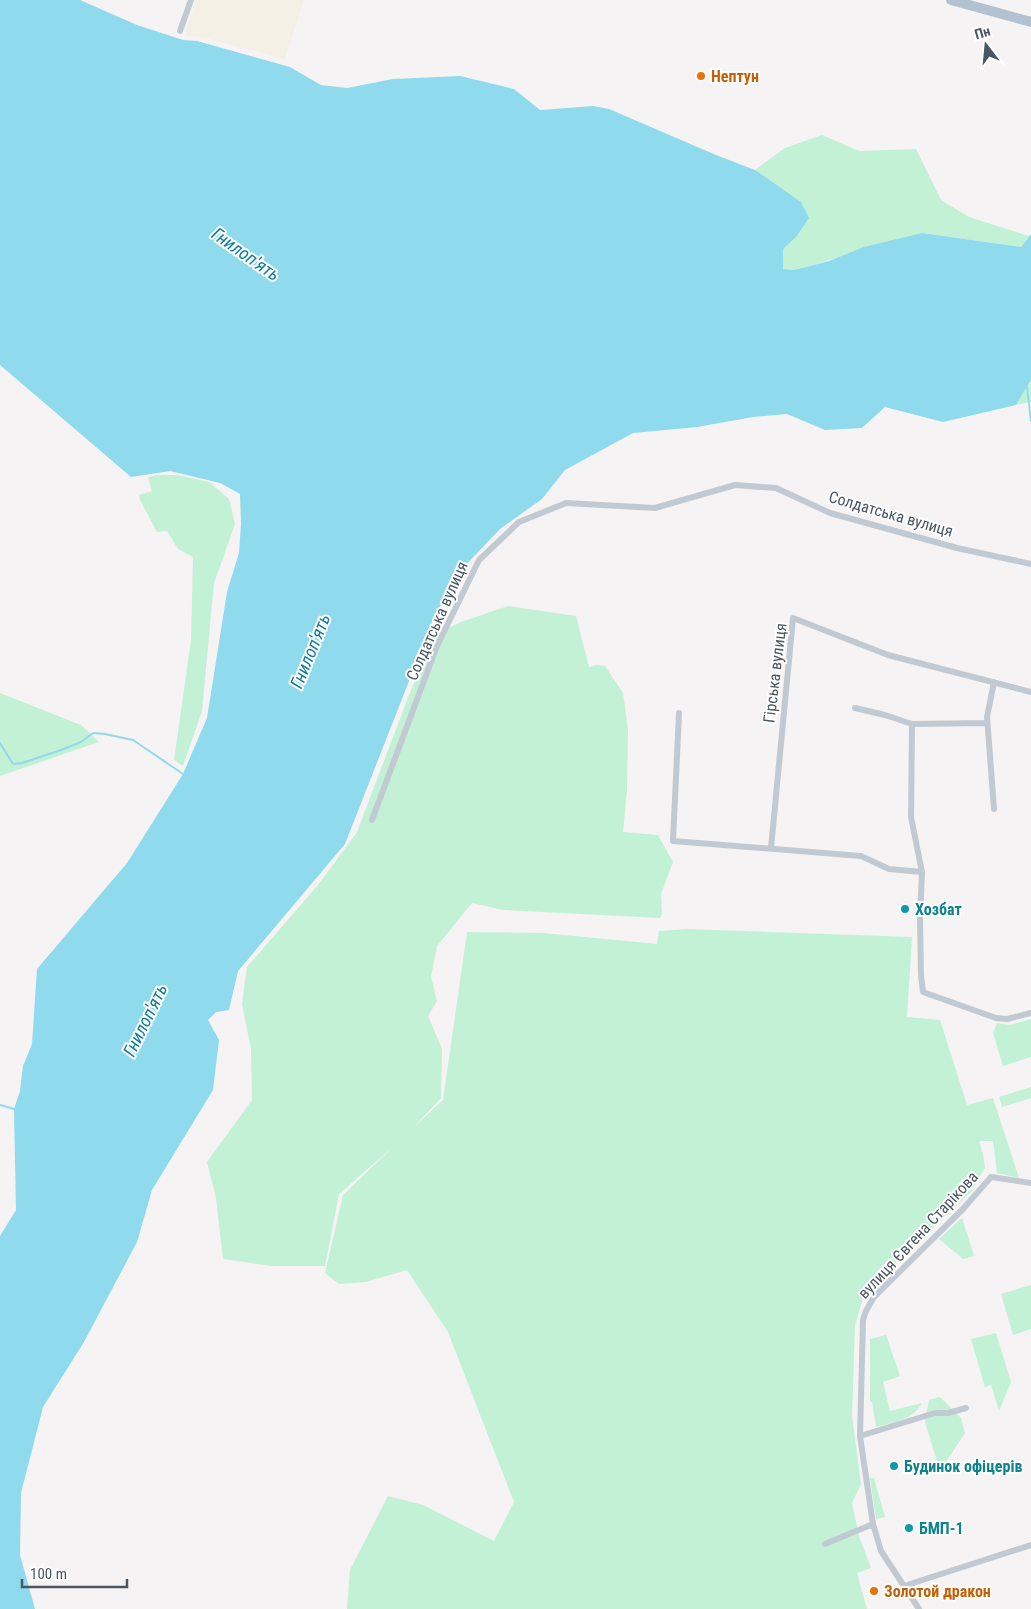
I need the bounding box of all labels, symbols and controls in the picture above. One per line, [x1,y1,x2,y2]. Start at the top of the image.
north arrow [961,20,1011,70]
text: Пн [973,23,992,42]
place label: Нептун [711,67,759,86]
marker: Нептун [695,70,707,82]
water label: Гнилоп'ять [208,223,284,285]
street label: Солдатська вулиця [827,487,955,541]
street label: Солдатська вулиця [402,559,472,683]
water label: Гнилоп'ять [286,611,334,691]
street label: Гірська вулиця [759,622,791,724]
place label: Хозбат [915,900,962,919]
marker: Хозбат [899,903,911,915]
water label: Гнилоп'ять [118,980,172,1060]
street label: вулиця Євгена Старікова [854,1167,982,1303]
place label: Будинок офіцерів [904,1457,1022,1476]
marker: Будинок офіцерів [888,1460,900,1472]
place label: БМП-1 [919,1519,964,1538]
marker: БМП-1 [903,1522,915,1534]
scale bar [22,1556,128,1588]
text: 100 m [30,1565,67,1583]
place label: Золотой дракон [884,1582,991,1601]
marker: Золотой дракон [868,1585,880,1597]

